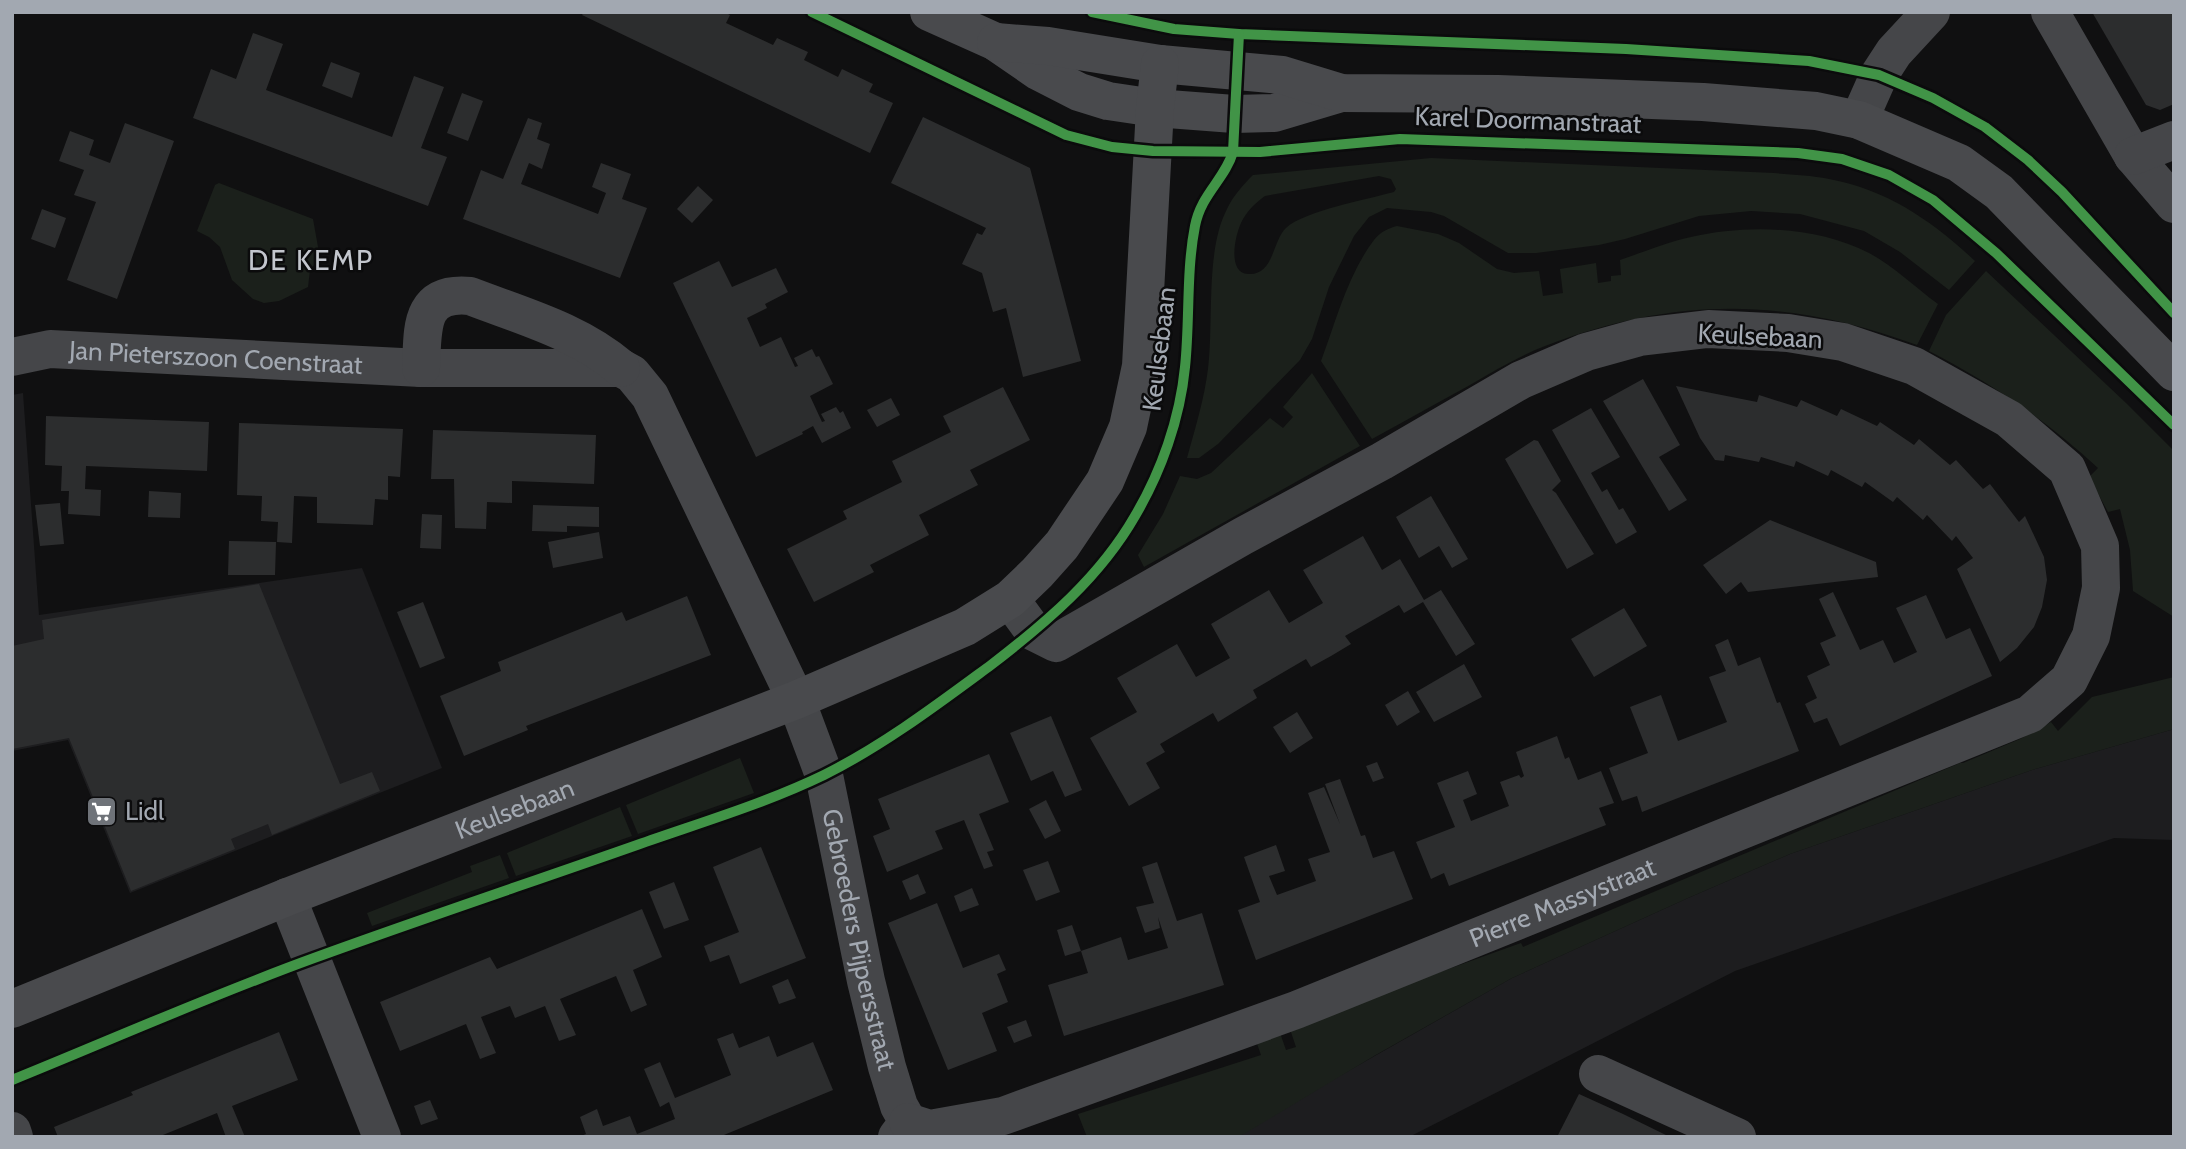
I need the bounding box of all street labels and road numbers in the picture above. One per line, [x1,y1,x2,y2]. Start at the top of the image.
street label: Karel Doormanstraat [1414,100,1642,140]
street label: Keulsebaan [1136,285,1182,413]
street label: Keulsebaan [1697,317,1823,355]
street label: Jan Pieterszoon Coenstraat [67,334,364,381]
street label: Keulsebaan [451,771,579,846]
street label: Gebroeders Pijpersstraat [815,806,903,1074]
street label: Pierre Massystraat [1465,851,1660,954]

